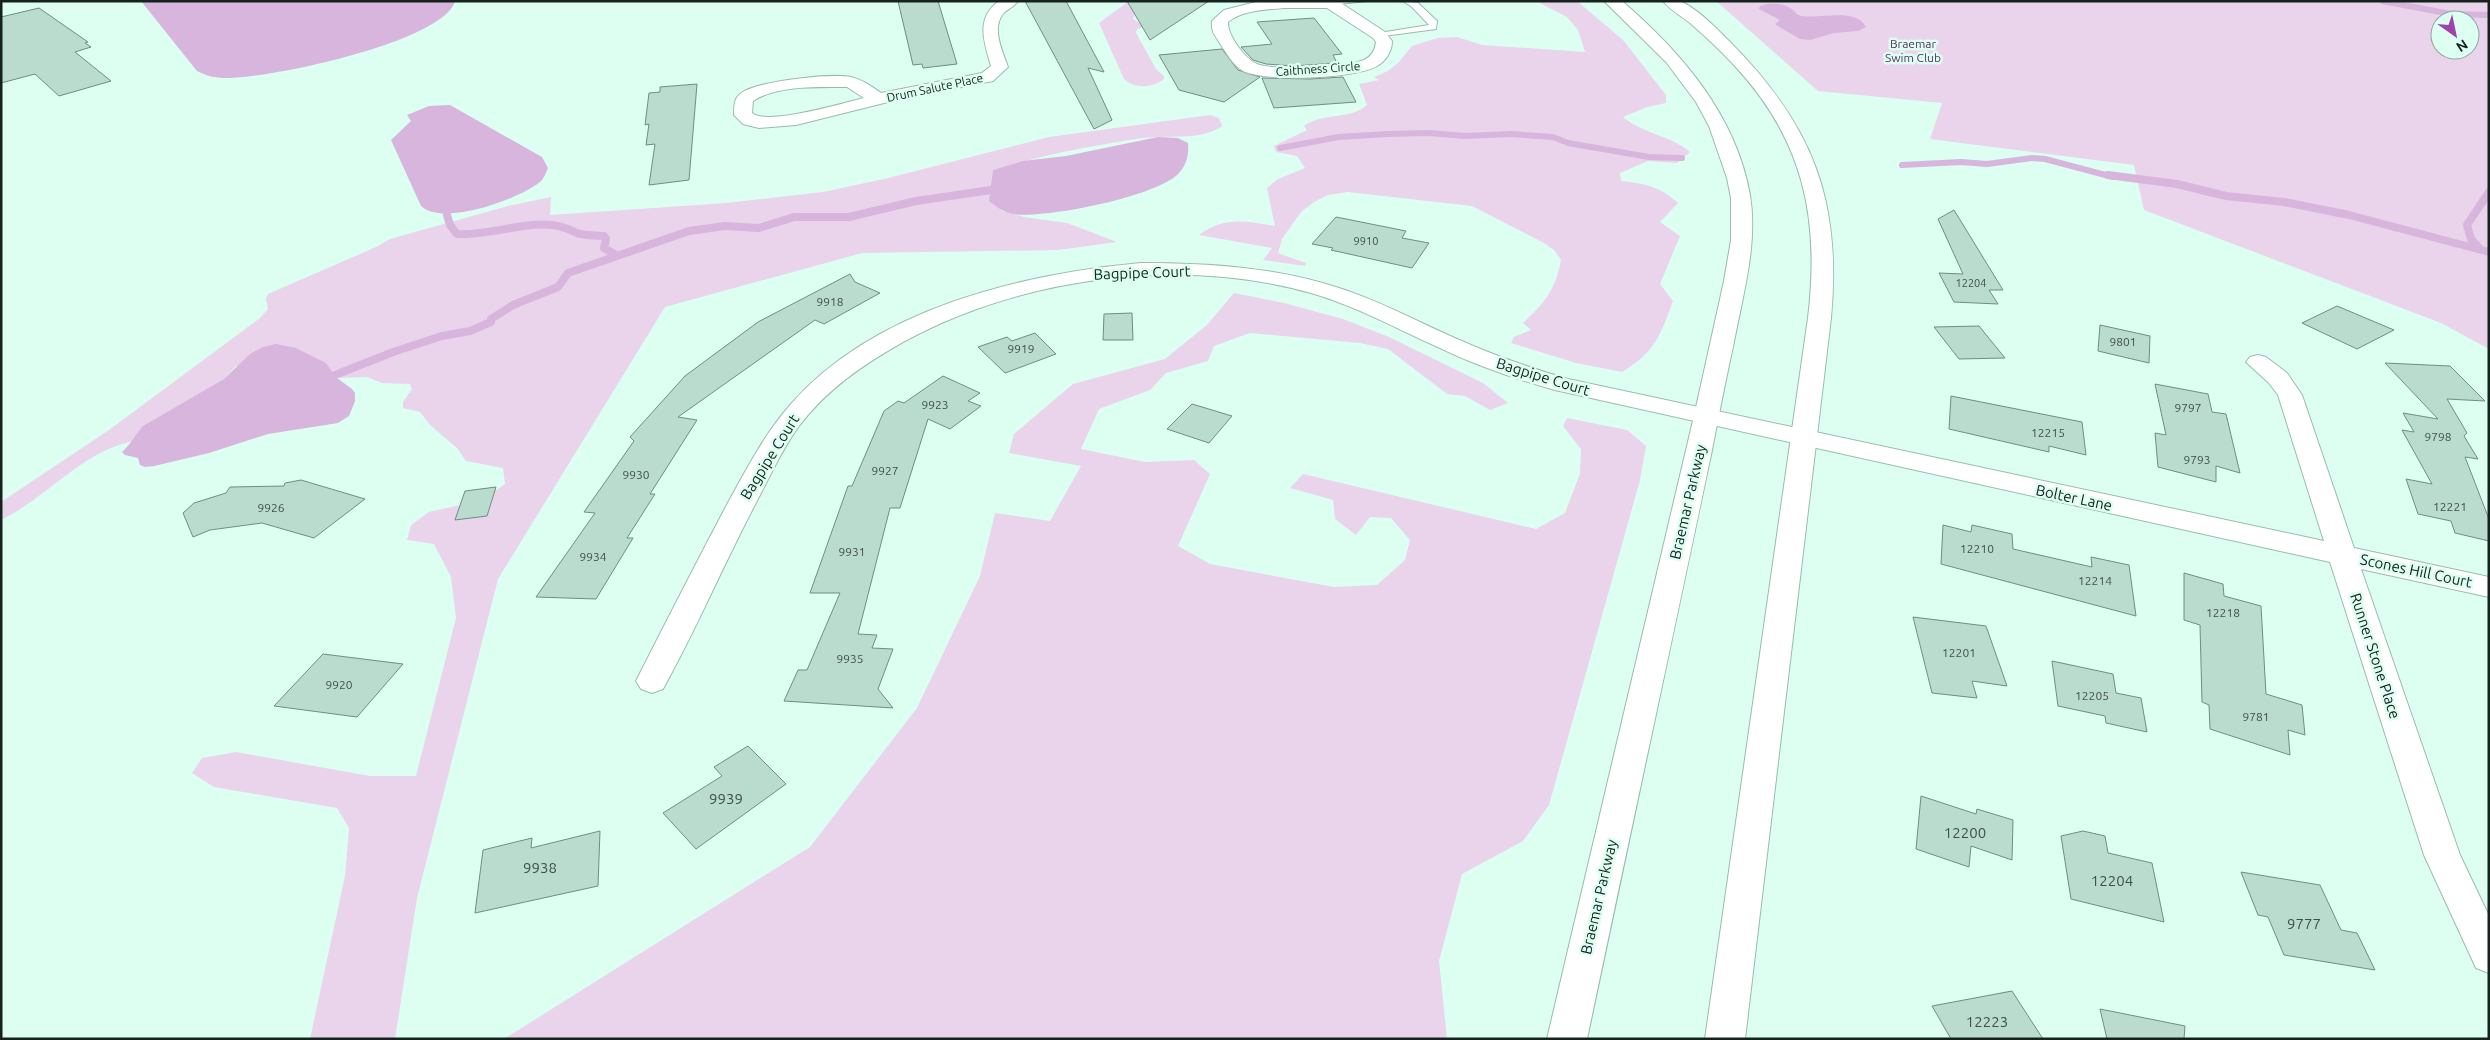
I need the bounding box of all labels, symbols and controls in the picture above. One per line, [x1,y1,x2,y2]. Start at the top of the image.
north arrow [2430,10,2480,60]
text: N [2453,36,2471,55]
park label: Braemar Swim Club [1885,37,1941,64]
street label: Caithness Circle [1275,59,1361,78]
street label: Drum Salute Place [886,71,984,104]
house number: 9910 [1354,235,1378,247]
street label: Bagpipe Court [1093,262,1191,283]
house number: 12204 [1955,277,1987,289]
house number: 9918 [816,295,844,308]
house number: 9801 [2109,335,2137,348]
house number: 9919 [1007,342,1035,355]
street label: Bagpipe Court [1494,354,1592,399]
house number: 9923 [921,398,949,411]
house number: 9797 [2174,401,2202,414]
street label: Bagpipe Court [737,411,803,502]
house number: 12215 [2031,426,2065,439]
house number: 9798 [2424,430,2452,443]
street label: Braemar Parkway [1666,443,1709,561]
house number: 9793 [2183,453,2211,466]
house number: 9927 [871,464,899,477]
house number: 9930 [622,468,650,481]
street label: Bolter Lane [2034,481,2114,514]
house number: 12221 [2433,500,2467,513]
house number: 9926 [257,501,285,514]
house number: 12210 [1960,542,1994,555]
house number: 9931 [838,545,866,558]
house number: 9934 [579,550,607,563]
street label: Scones Hill Court [2359,550,2474,591]
house number: 12214 [2078,574,2112,587]
street label: Runner Stone Place [2347,591,2404,721]
house number: 12218 [2206,606,2240,619]
house number: 12201 [1942,646,1976,659]
house number: 9935 [836,652,864,665]
house number: 9920 [325,678,353,691]
house number: 12205 [2075,689,2109,702]
house number: 9781 [2242,710,2270,723]
house number: 9939 [709,790,743,807]
house number: 12200 [1944,824,1986,841]
street label: Braemar Parkway [1577,838,1620,956]
house number: 9938 [523,859,557,876]
house number: 12204 [2091,872,2133,889]
house number: 9777 [2287,915,2321,932]
house number: 12223 [1966,1013,2008,1030]

